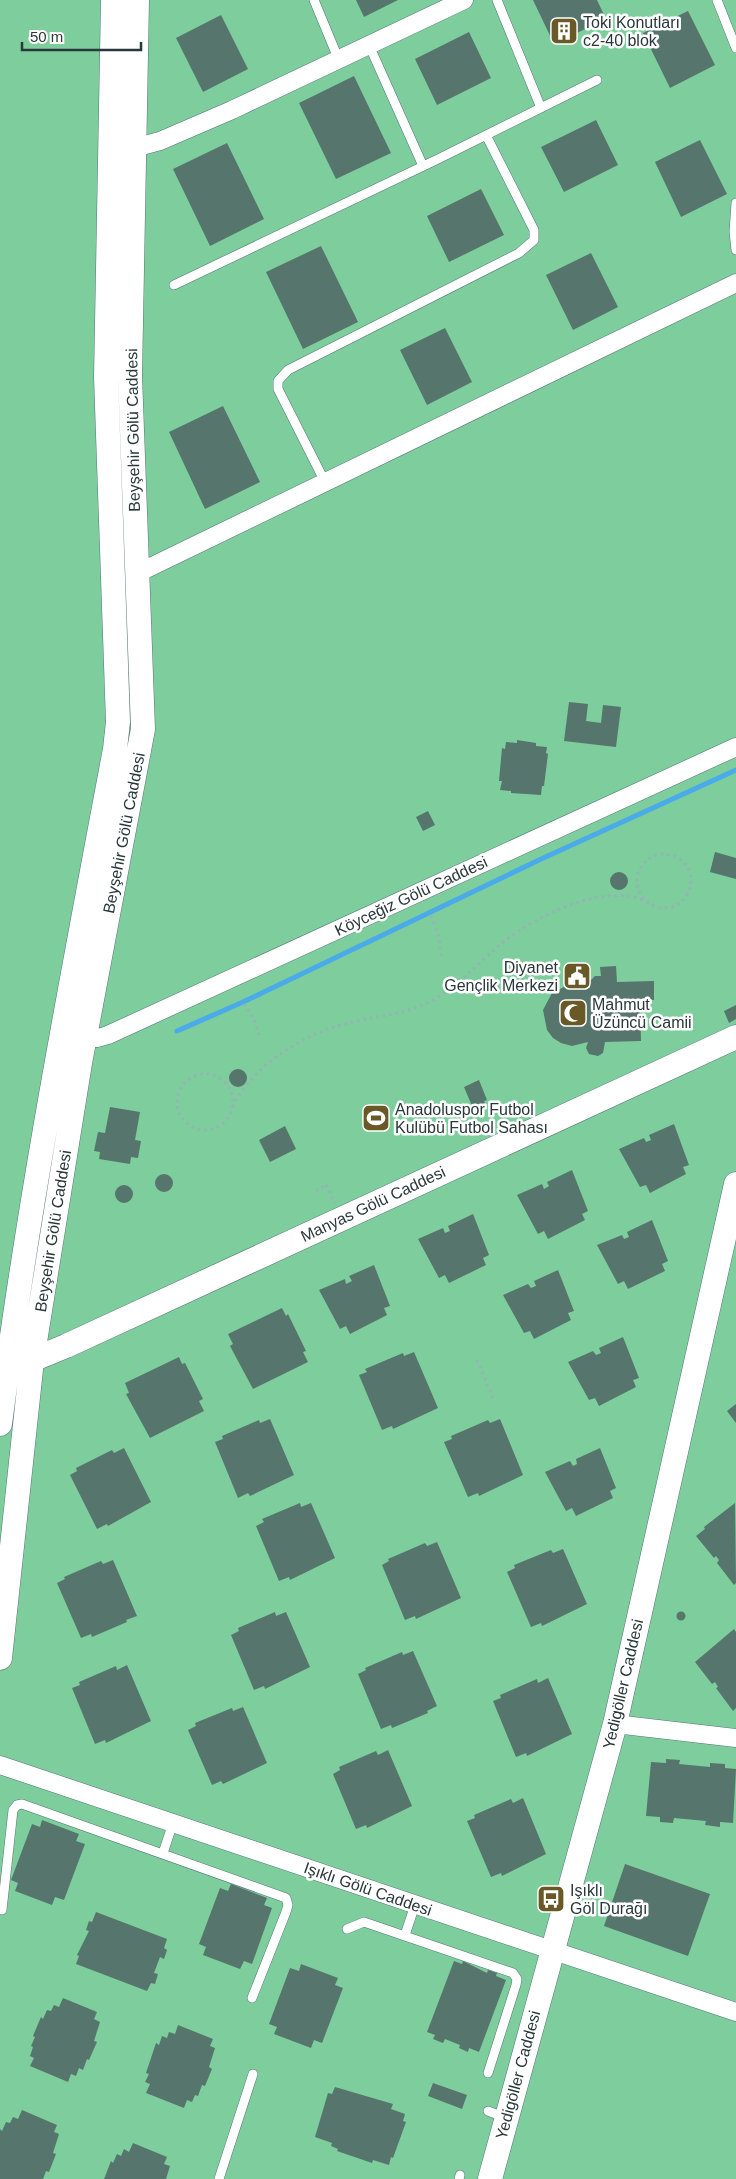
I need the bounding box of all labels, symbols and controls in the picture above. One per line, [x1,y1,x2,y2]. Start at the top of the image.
place label: Toki Konutları c2-40 blok [583,14,680,49]
building icon: Toki Konutları c2-40 blok [549,16,579,46]
scale bar [22,20,141,52]
text: 50 m [30,28,63,45]
street label: Beyşehir Gölü Caddesi [123,348,143,512]
street label: Beyşehir Gölü Caddesi [100,751,148,915]
street label: Köyceğiz Gölü Caddesi [332,853,490,939]
place label: Diyanet Gençlik Merkezi [444,959,559,994]
public building icon: Diyanet Gençlik Merkezi [562,961,592,991]
place label: Mahmut Üzüncü Camii [592,996,692,1031]
mosque icon: Mahmut Üzüncü Camii [558,998,588,1028]
place label: Anadoluspor Futbol Kulübü Futbol Sahası [395,1101,548,1136]
sports icon: Anadoluspor Futbol Kulübü Futbol Sahası [361,1103,391,1133]
street label: Beyşehir Gölü Caddesi [32,1149,74,1313]
street label: Manyas Gölü Caddesi [298,1163,448,1245]
street label: Yedigöller Caddesi [600,1617,646,1751]
street label: Işıklı Gölü Caddesi [302,1859,434,1919]
place label: Işıklı Göl Durağı [570,1882,647,1917]
bus stop icon: Işıklı Göl Durağı [536,1884,566,1914]
street label: Yedigöller Caddesi [493,2009,543,2141]

